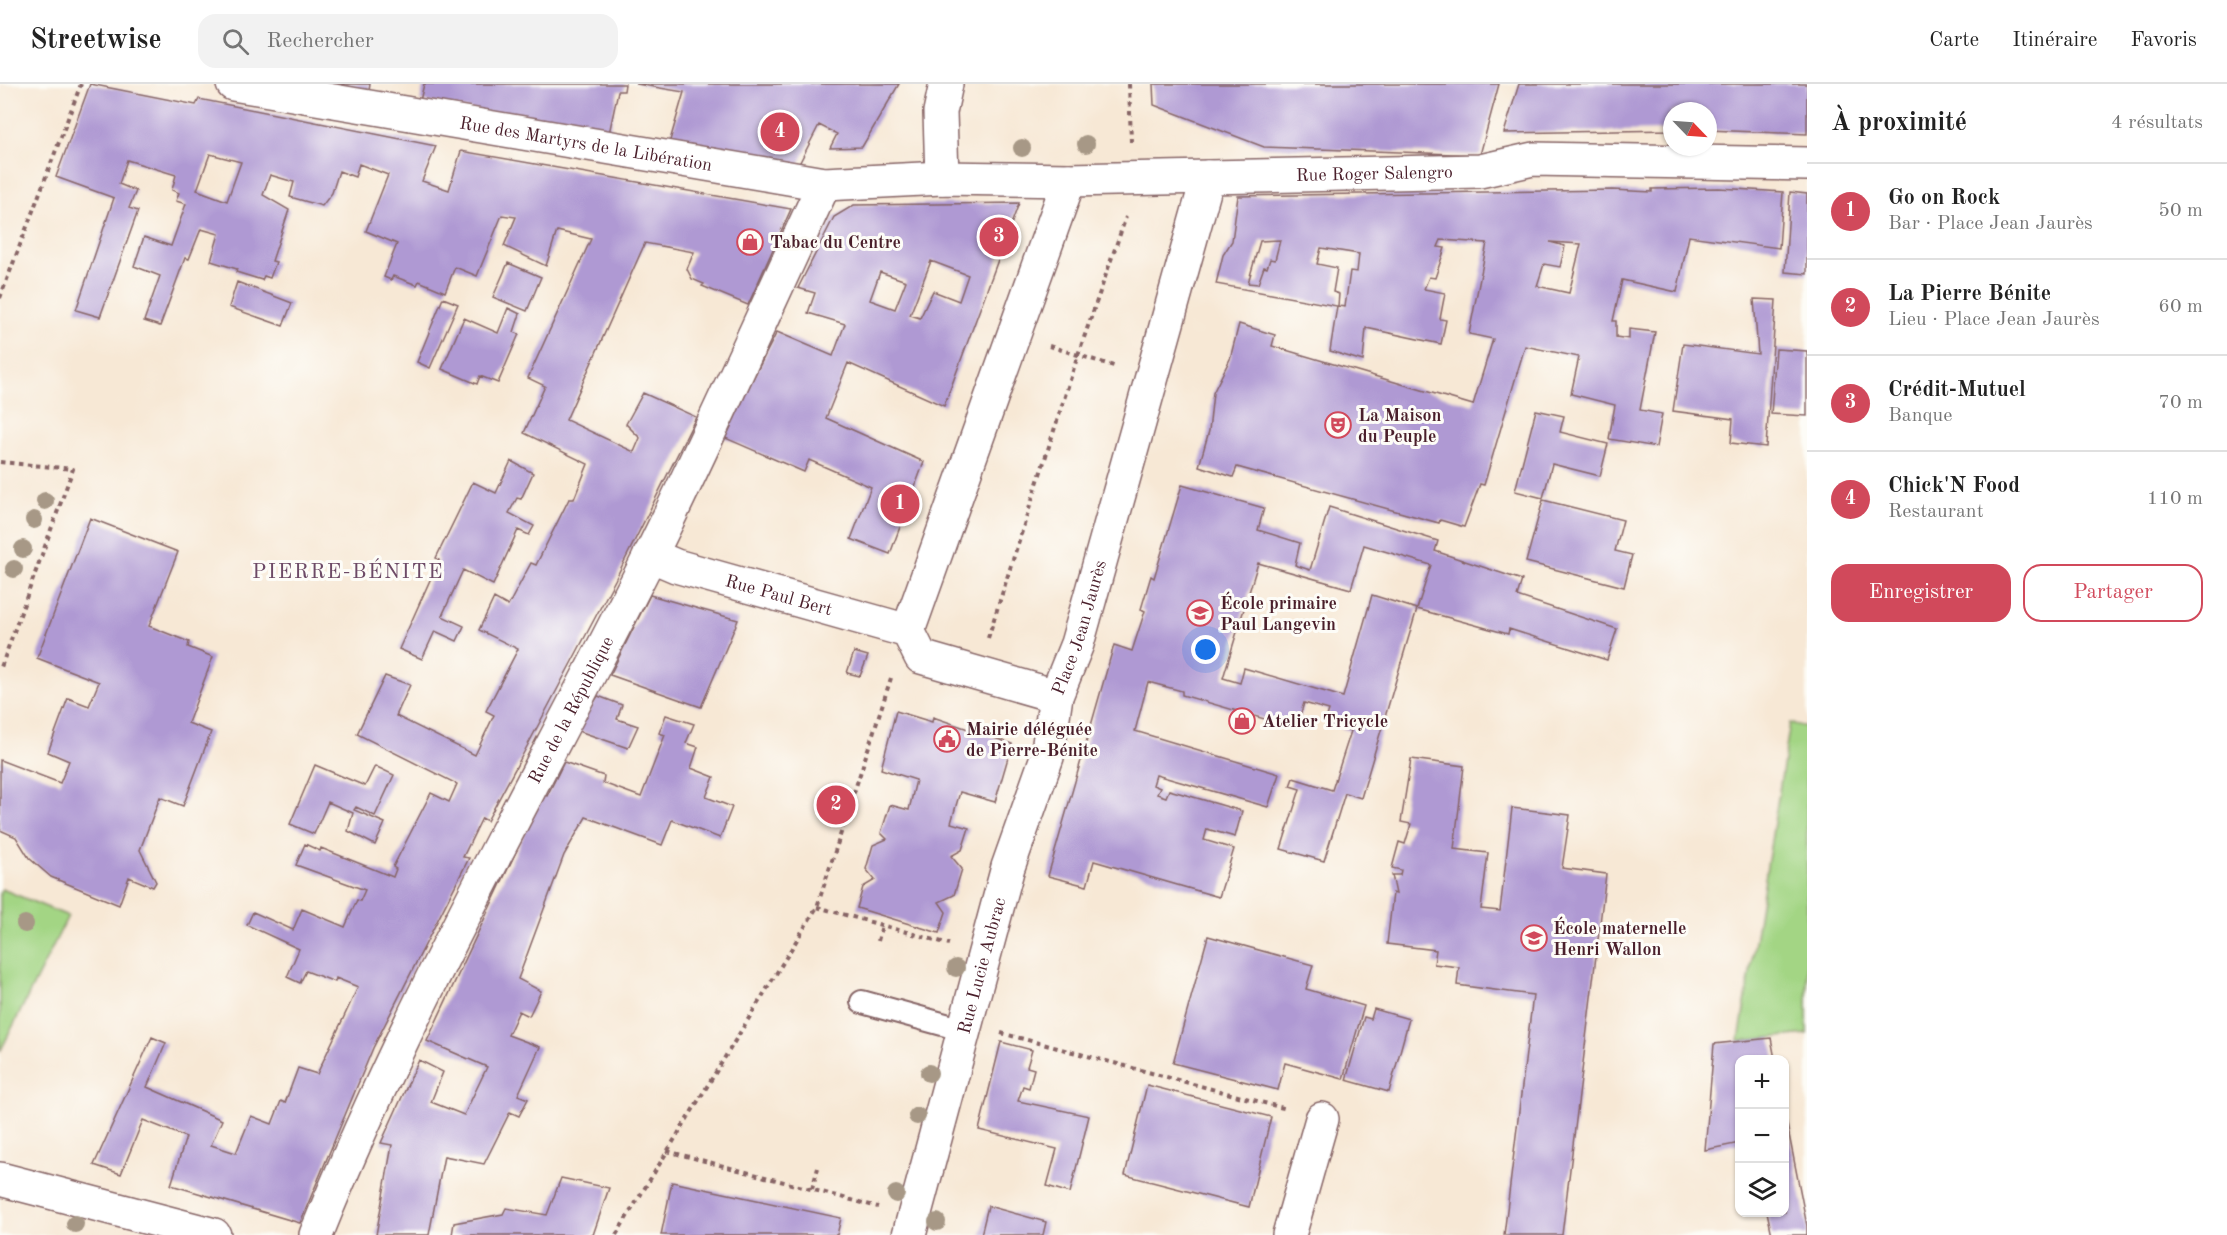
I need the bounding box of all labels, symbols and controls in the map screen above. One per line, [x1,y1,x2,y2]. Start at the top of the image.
search box [198,14,618,68]
icon: search [219,25,252,58]
text: Streetwise [30,27,162,55]
text: Rechercher [267,30,374,52]
text: Carte [1929,30,1979,51]
text: Itinéraire [2012,30,2098,51]
text: Favoris [2131,30,2197,51]
north arrow [1663,102,1717,156]
pin: 4 [760,110,800,154]
text: À proximité [1831,110,1967,136]
text: 4 résultats [2111,113,2203,133]
street label: Rue des Martyrs de la Libération [458,114,714,175]
street label: Rue Roger Salengro [1296,164,1453,185]
text: Go on Rock [1888,187,2000,209]
text: 1 [1845,201,1856,221]
text: 50 m [2158,201,2203,221]
pin: 3 [980,214,1018,260]
text: Bar · Place Jean Jaurès [1888,214,2093,234]
shop icon: Tabac du Centre [735,227,765,257]
place label: Tabac du Centre [770,234,901,252]
text: La Pierre Bénite [1888,283,2051,305]
text: 2 [1845,297,1856,317]
text: 60 m [2158,297,2203,317]
text: Lieu · Place Jean Jaurès [1888,310,2100,330]
text: Crédit-Mutuel [1888,379,2026,401]
text: 3 [1845,393,1856,413]
text: 70 m [2158,393,2203,413]
text: Banque [1888,406,1952,426]
place label: La Maison du Peuple [1358,407,1442,446]
theatre icon: La Maison du Peuple [1323,410,1353,440]
text: Chick'N Food [1888,475,2020,497]
pin: 1 [880,482,920,526]
text: 4 [1845,489,1856,509]
text: 110 m [2147,489,2203,509]
text: Restaurant [1888,502,1984,522]
district label: PIERRE-BÉNITE [252,558,444,583]
street label: Place Jean Jaurès [1049,558,1110,698]
button: Enregistrer [1831,564,2011,622]
button: Partager [2023,564,2203,622]
street label: Rue Paul Bert [723,572,834,619]
place label: École primaire Paul Langevin [1220,591,1337,634]
school or university icon: École primaire Paul Langevin [1185,598,1215,628]
street label: Rue de la République [526,634,617,787]
your location [1191,635,1220,664]
shop icon: Atelier Tricycle [1227,706,1257,736]
place label: Atelier Tricycle [1262,713,1388,731]
place label: Mairie déléguée de Pierre-Bénite [966,721,1098,760]
public building icon: Mairie déléguée de Pierre-Bénite [932,724,962,754]
pin: 2 [816,782,856,828]
street label: Rue Lucie Aubrac [956,896,1009,1036]
place label: École maternelle Henri Wallon [1553,916,1687,959]
school or university icon: École maternelle Henri Wallon [1519,923,1549,953]
map controls [1735,1055,1789,1217]
button: + [1735,1055,1789,1109]
button: − [1735,1109,1789,1163]
button: layers [1735,1163,1789,1217]

